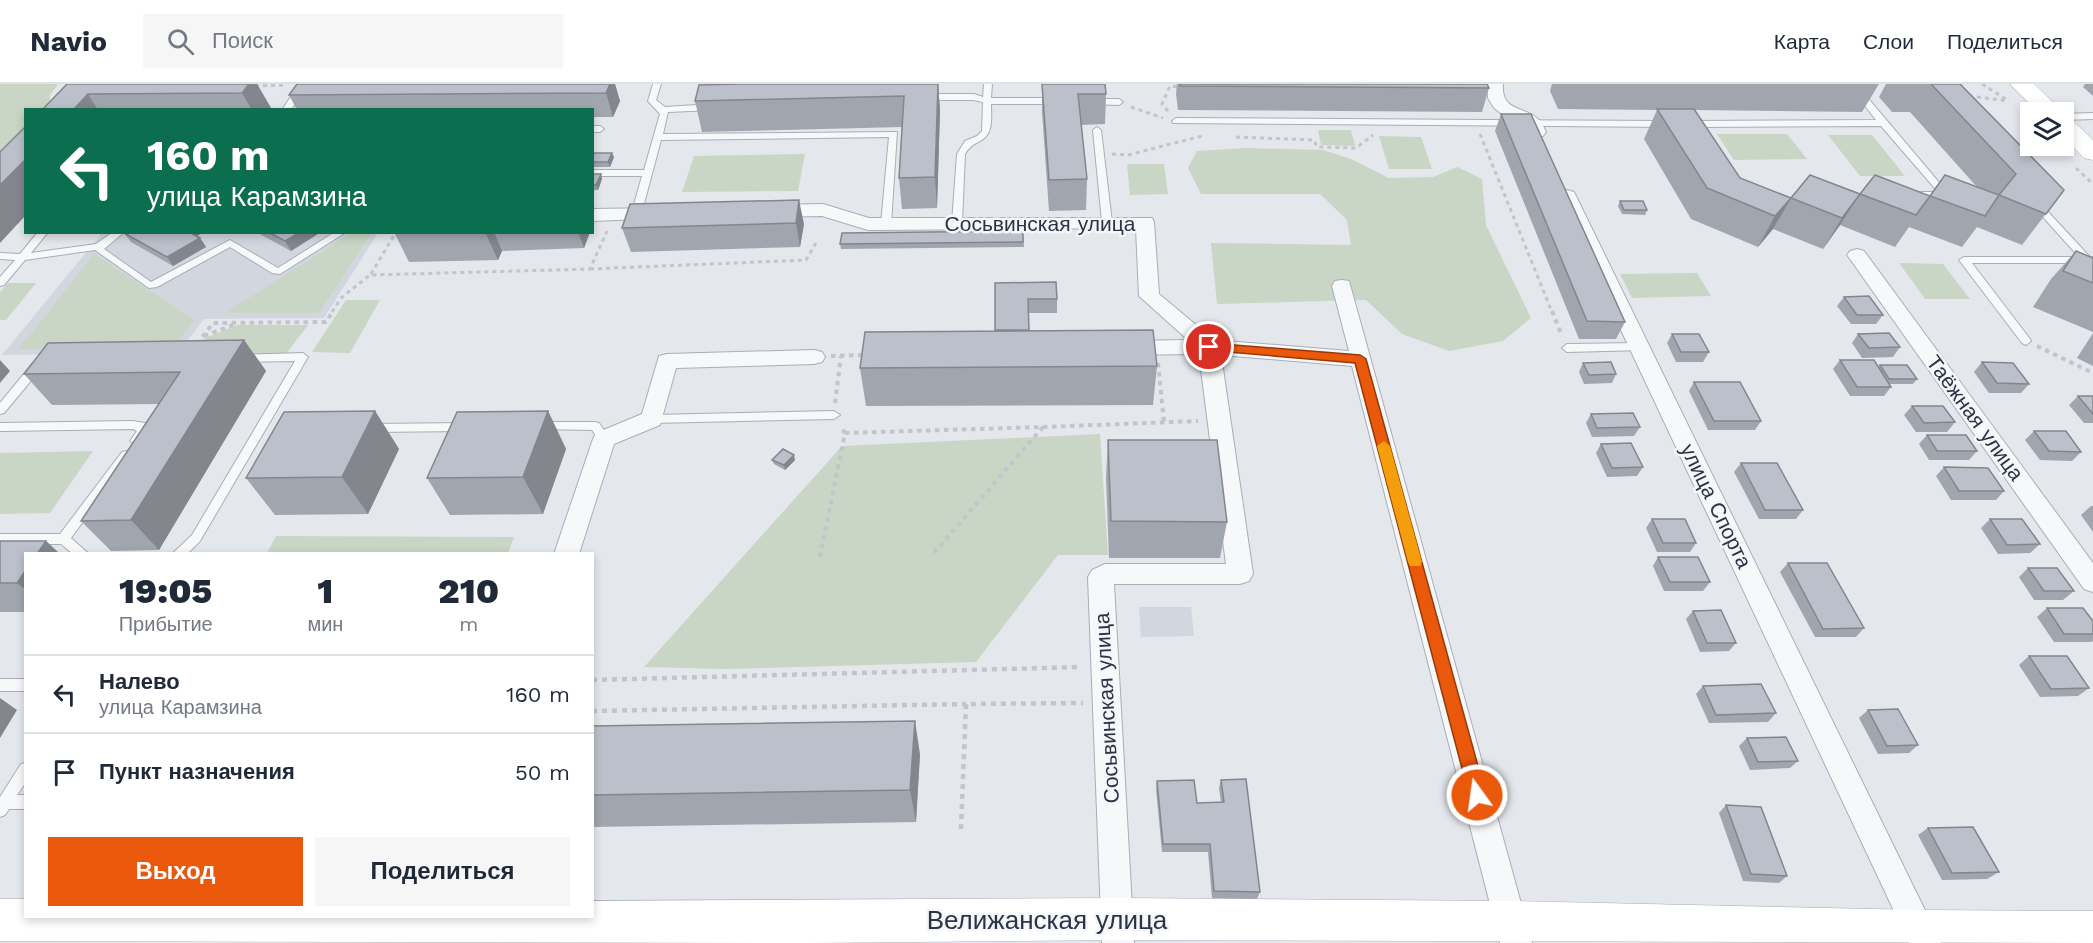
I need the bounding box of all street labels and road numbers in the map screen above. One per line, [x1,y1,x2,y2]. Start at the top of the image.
street label: Сосьвинская улица [945,211,1136,236]
street label: Таёжная улица [1922,350,2029,486]
street label: улица Спорта [1676,439,1757,572]
street label: Сосьвинская улица [1089,612,1124,804]
street label: Велижанская улица [927,905,1168,935]

